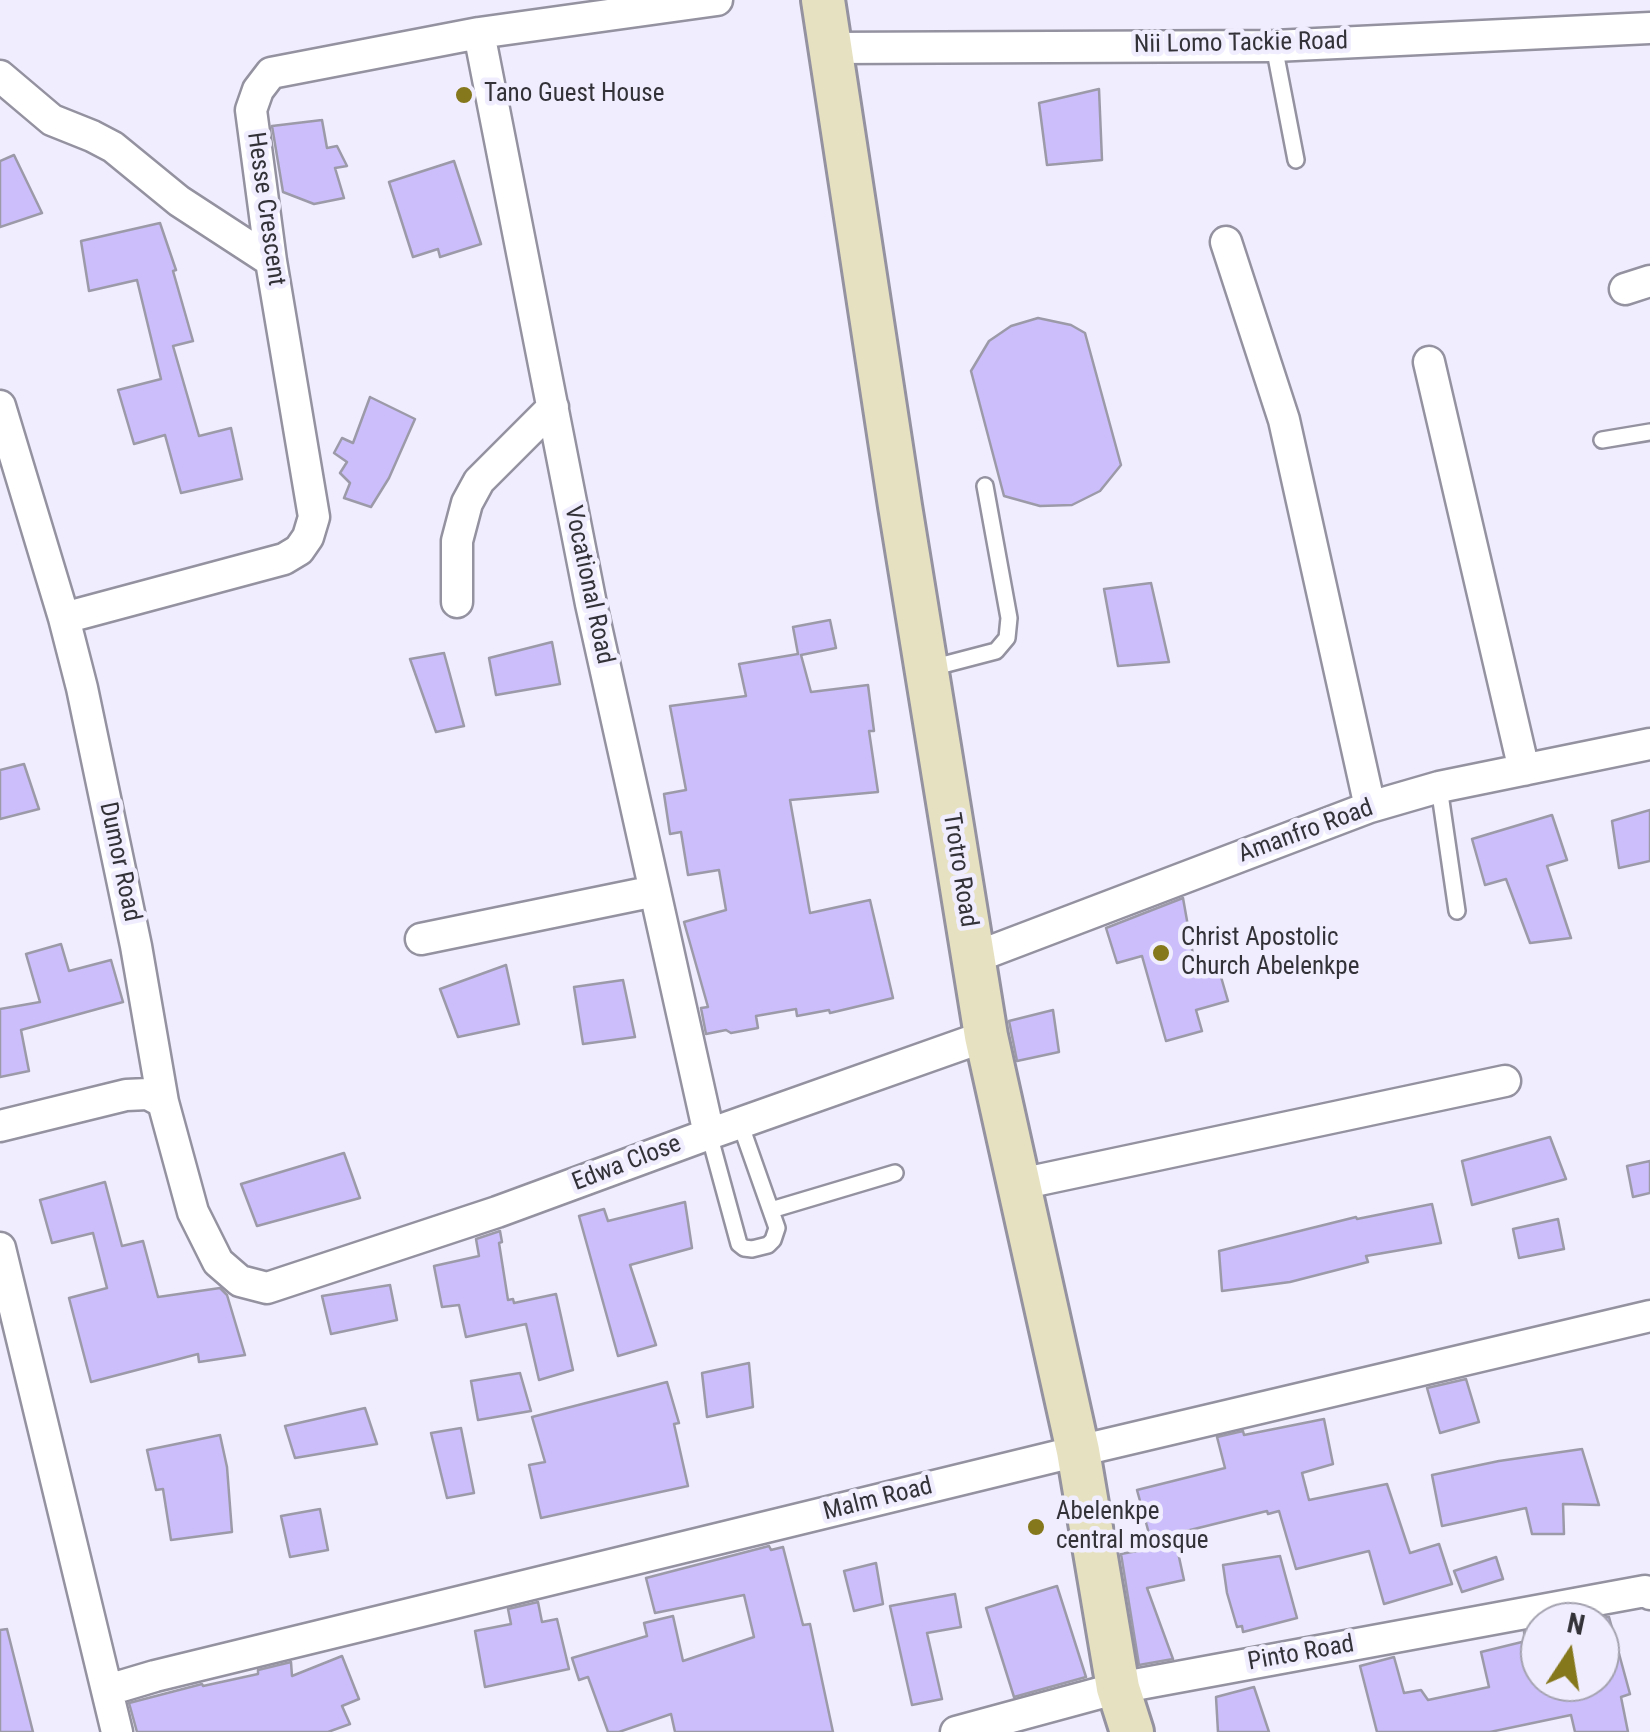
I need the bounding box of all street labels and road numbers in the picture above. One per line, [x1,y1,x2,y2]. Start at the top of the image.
street label: Nii Lomo Tackie Road [1134,27,1348,61]
street label: Hesse Crescent [239,130,291,288]
street label: Vocational Road [557,503,619,667]
street label: Amanfro Road [1235,794,1377,870]
street label: Dumor Road [92,800,146,924]
street label: Trotro Road [935,811,983,929]
street label: Edwa Close [568,1130,686,1198]
street label: Malm Road [820,1472,936,1528]
street label: Pinto Road [1246,1630,1356,1678]

